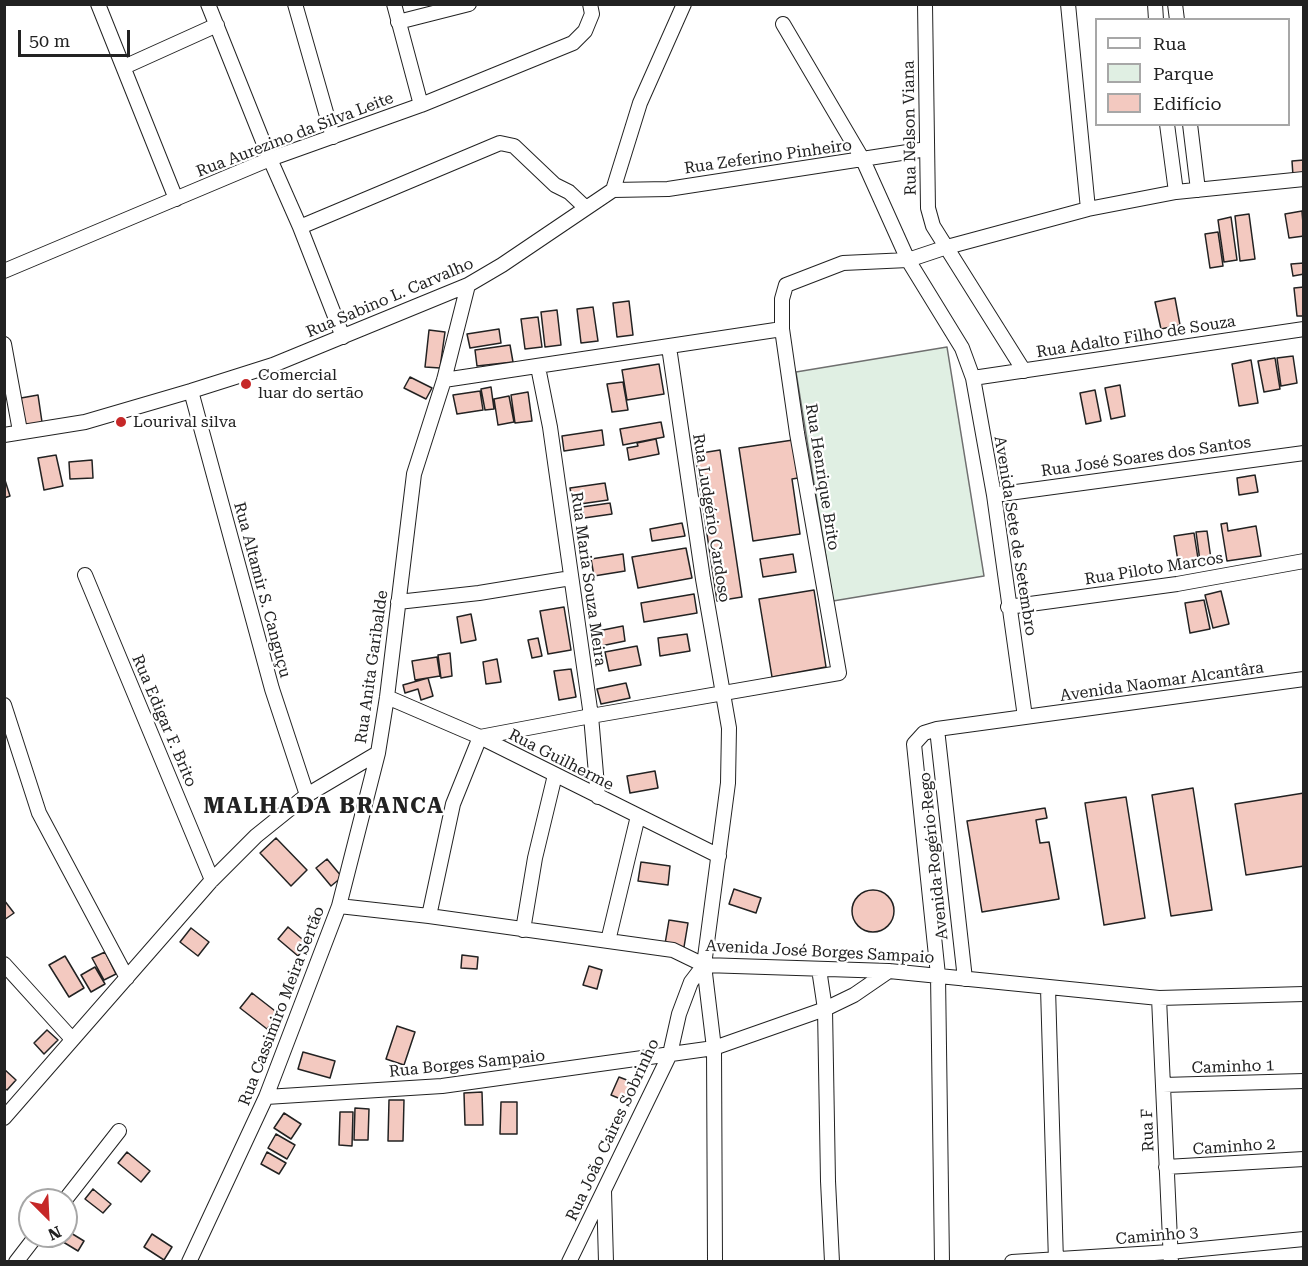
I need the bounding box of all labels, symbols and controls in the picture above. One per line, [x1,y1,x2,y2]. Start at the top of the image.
scale bar [21,18,134,56]
legend [1095,18,1290,126]
text: 50 m [29,30,70,51]
text: Rua [1153,33,1186,54]
street label: Rua Nelson Viana [899,60,921,196]
text: Parque [1153,63,1214,84]
street label: Rua Aurezino da Silva Leite [194,88,396,182]
text: Edifício [1153,93,1221,114]
street label: Rua Zeferino Pinheiro [683,136,853,178]
street label: Rua Sabino L. Carvalho [303,254,477,342]
street label: Rua Adalto Filho de Souza [1035,312,1237,362]
place label: Comercial luar do sertão [258,365,364,403]
marker: Comercial luar do sertão [239,377,253,391]
street label: Rua Henrique Brito [801,402,843,552]
place label: Lourival silva [133,412,236,432]
marker: Lourival silva [114,415,128,429]
street label: Rua Ludgério Cardoso [688,432,734,604]
street label: Rua José Soares dos Santos [1040,433,1252,481]
street label: Avenida Sete de Setembro [990,435,1040,637]
street label: Rua Maria Souza Meira [566,491,610,667]
street label: Rua Altamir S. Canguçu [229,500,295,680]
street label: Rua Piloto Marcos [1083,549,1225,589]
street label: Rua Anita Garibalde [352,589,392,745]
street label: Rua Edigar F. Brito [127,652,201,790]
street label: Avenida Naomar Alcantâra [1059,658,1265,706]
street label: Rua Guilherme [505,725,617,795]
street label: Avenida Rogério Rego [916,771,952,941]
district label: MALHADA BRANCA [203,794,445,820]
street label: Rua Cassimiro Meira Sertão [235,904,329,1108]
street label: Avenida José Borges Sampaio [705,936,935,968]
street label: Rua João Caires Sobrinho [562,1036,664,1224]
street label: Rua Borges Sampaio [388,1046,546,1082]
street label: Caminho 1 [1191,1056,1275,1078]
street label: Rua F [1138,1108,1158,1152]
street label: Caminho 2 [1192,1135,1276,1159]
north arrow [18,1188,78,1248]
text: N [45,1222,64,1244]
street label: Caminho 3 [1115,1223,1199,1249]

